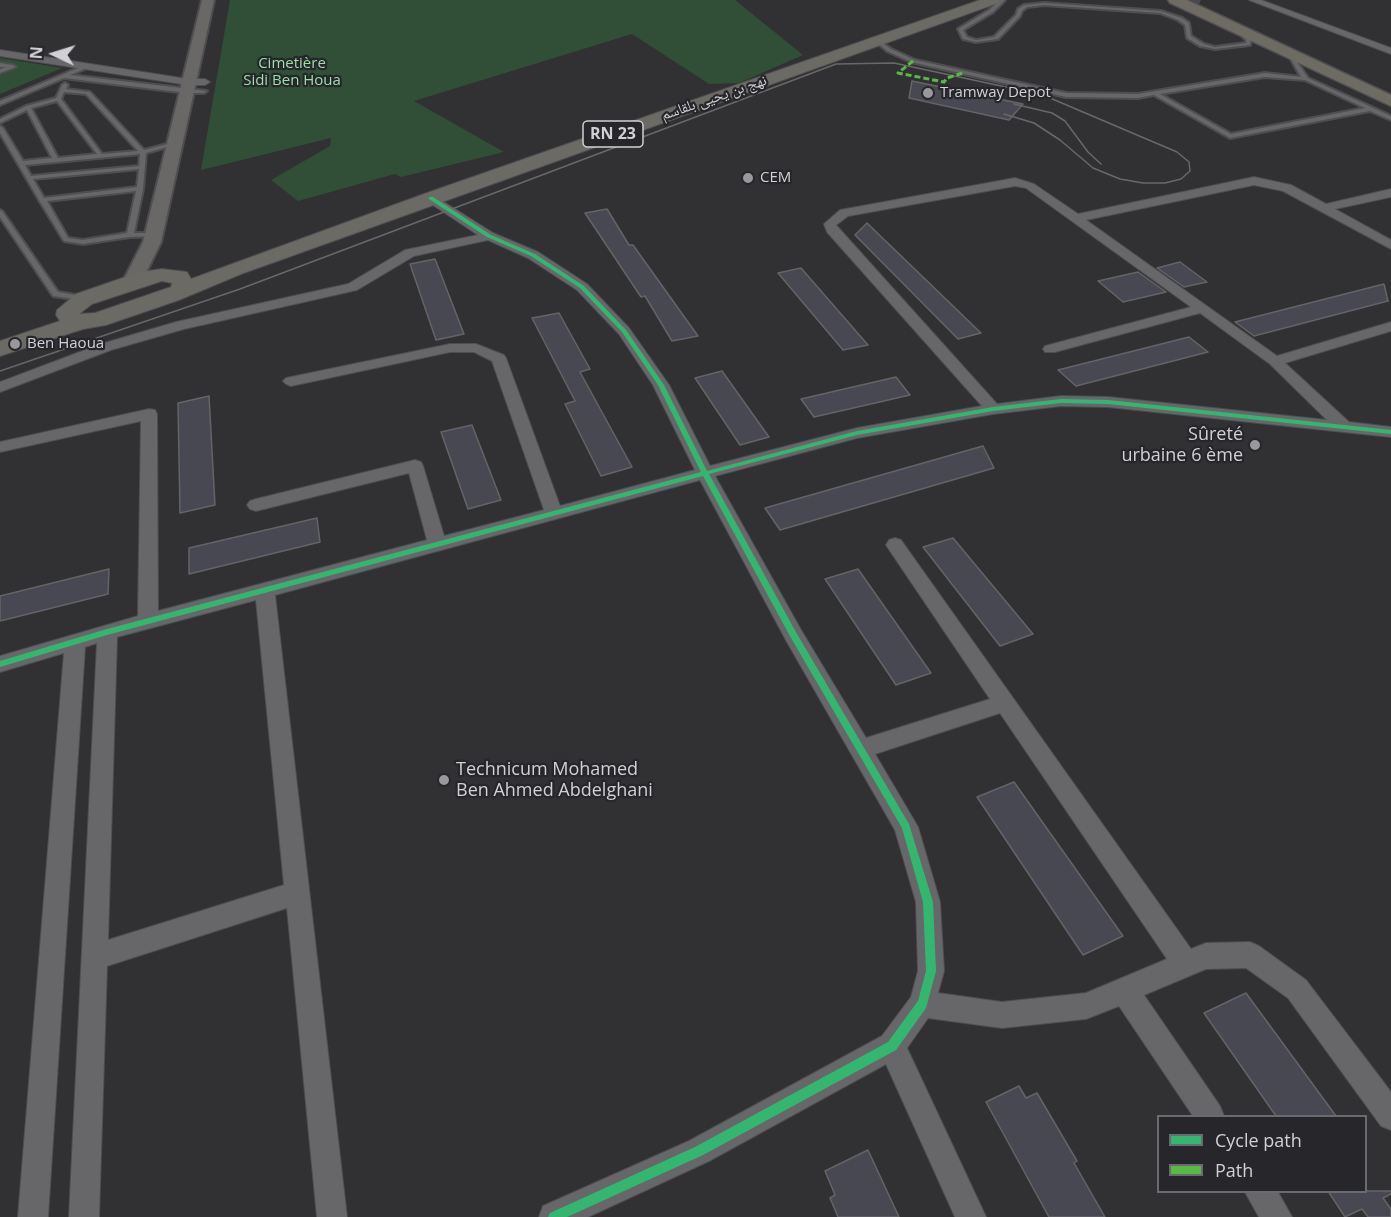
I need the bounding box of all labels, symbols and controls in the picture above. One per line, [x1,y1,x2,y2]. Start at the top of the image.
north arrow [24,24,84,84]
text: N [25,45,47,60]
park label: Cimetière Sidi Ben Houa [243,55,341,90]
street label: نهج بن يحيى بلقاسم [659,72,769,124]
place label: Tramway Depot [940,84,1051,102]
marker: Tramway Depot [921,86,935,100]
road number: RN 23 [583,121,643,147]
place label: CEM [760,169,791,187]
marker: CEM [741,171,755,185]
place label: Ben Haoua [27,335,104,353]
marker: Ben Haoua [8,337,22,351]
place label: Sûreté urbaine 6 ème [1121,424,1243,466]
marker: Sûreté urbaine 6 ème [1248,438,1262,452]
place label: Technicum Mohamed Ben Ahmed Abdelghani [456,759,653,802]
marker: Technicum Mohamed Ben Ahmed Abdelghani [437,773,451,787]
legend [1157,1115,1367,1193]
text: Cycle path [1215,1128,1302,1152]
text: Path [1215,1158,1253,1182]

